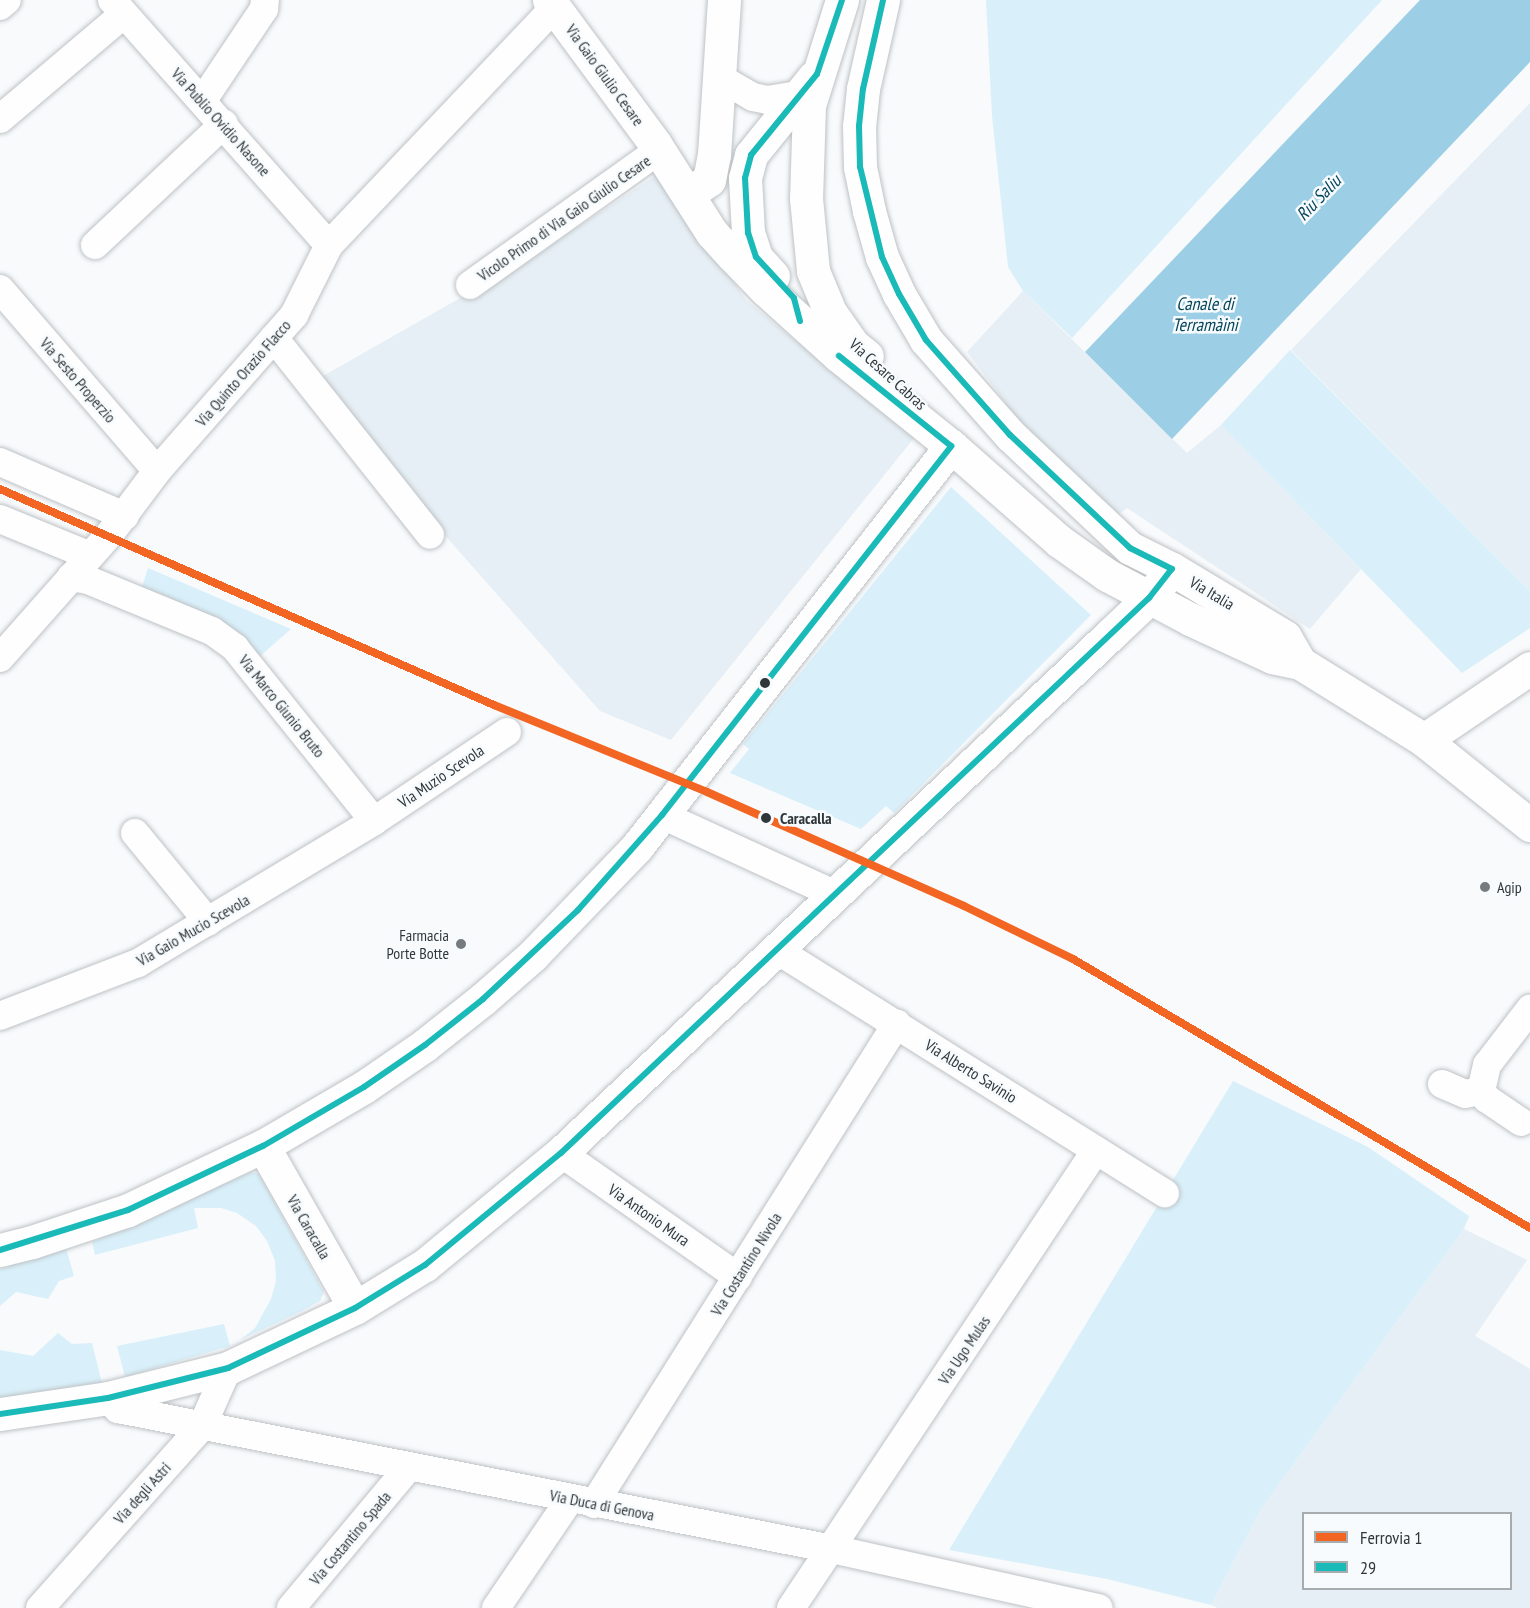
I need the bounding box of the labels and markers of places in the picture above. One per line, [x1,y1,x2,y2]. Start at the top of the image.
unlabelled marker [759,677,771,689]
place label: Caracalla [780,808,832,828]
marker: Caracalla [757,809,775,827]
place label: Agip [1497,877,1522,897]
marker: Agip [1478,880,1492,894]
place label: Farmacia Porte Botte [387,925,449,963]
marker: Farmacia Porte Botte [454,937,468,951]

